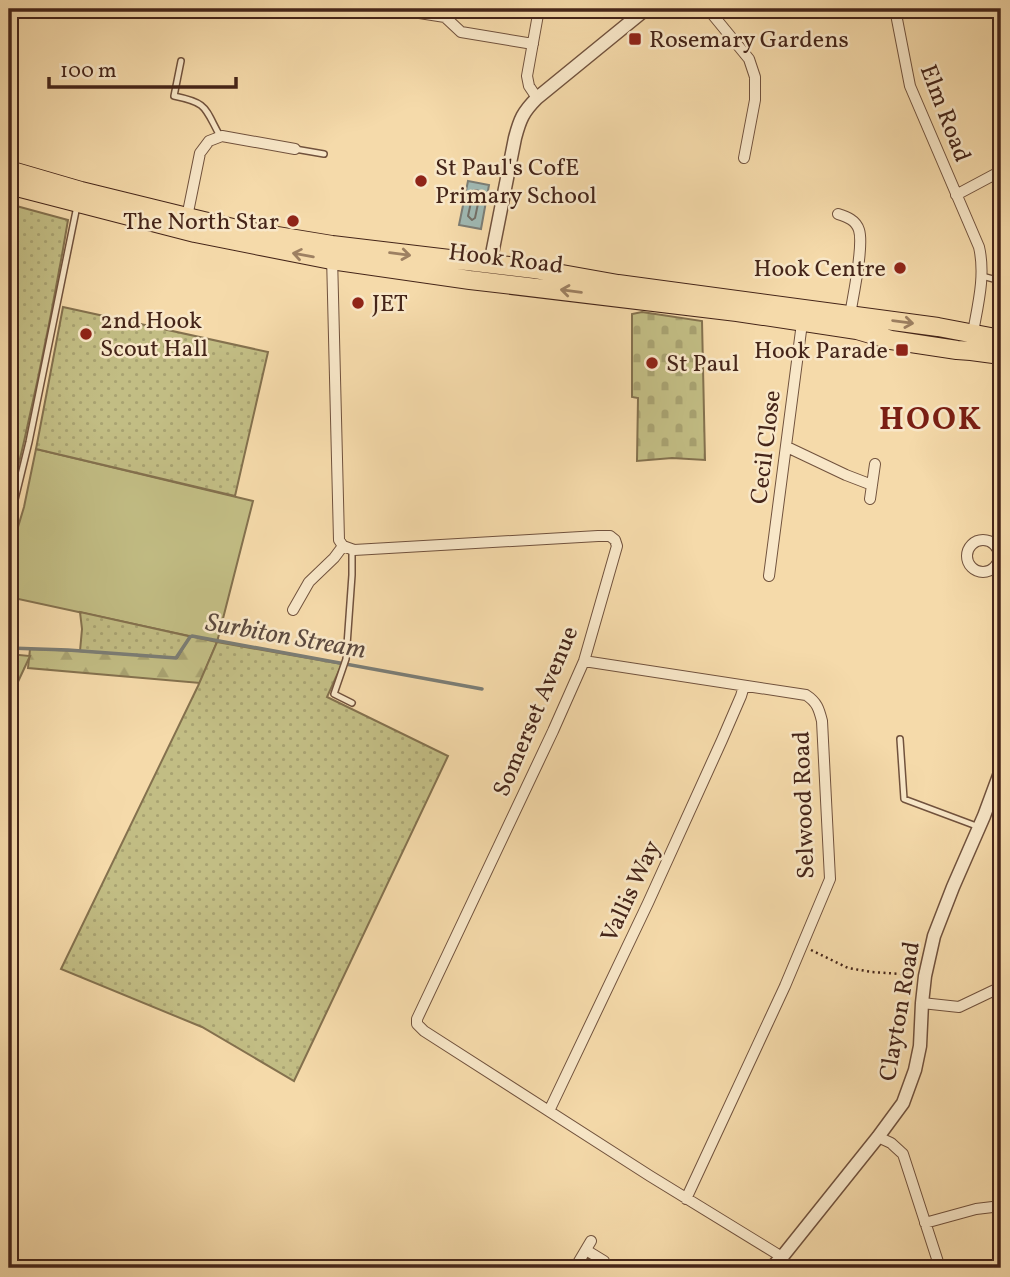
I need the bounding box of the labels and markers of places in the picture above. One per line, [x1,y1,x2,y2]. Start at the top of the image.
place label: Rosemary Gardens [649,24,849,58]
marker: Rosemary Gardens [627,31,643,47]
place label: St Paul's CofE Primary School [435,152,597,214]
marker: St Paul's CofE Primary School [413,173,429,189]
place label: The North Star [123,206,279,240]
marker: The North Star [285,213,301,229]
place label: Hook Centre [754,253,886,287]
marker: Hook Centre [892,260,908,276]
place label: JET [372,288,408,322]
marker: JET [350,295,366,311]
place label: 2nd Hook Scout Hall [100,305,208,367]
marker: 2nd Hook Scout Hall [78,326,94,342]
place label: Hook Parade [754,335,888,369]
marker: Hook Parade [894,342,910,358]
place label: St Paul [666,348,739,382]
marker: St Paul [644,355,660,371]

